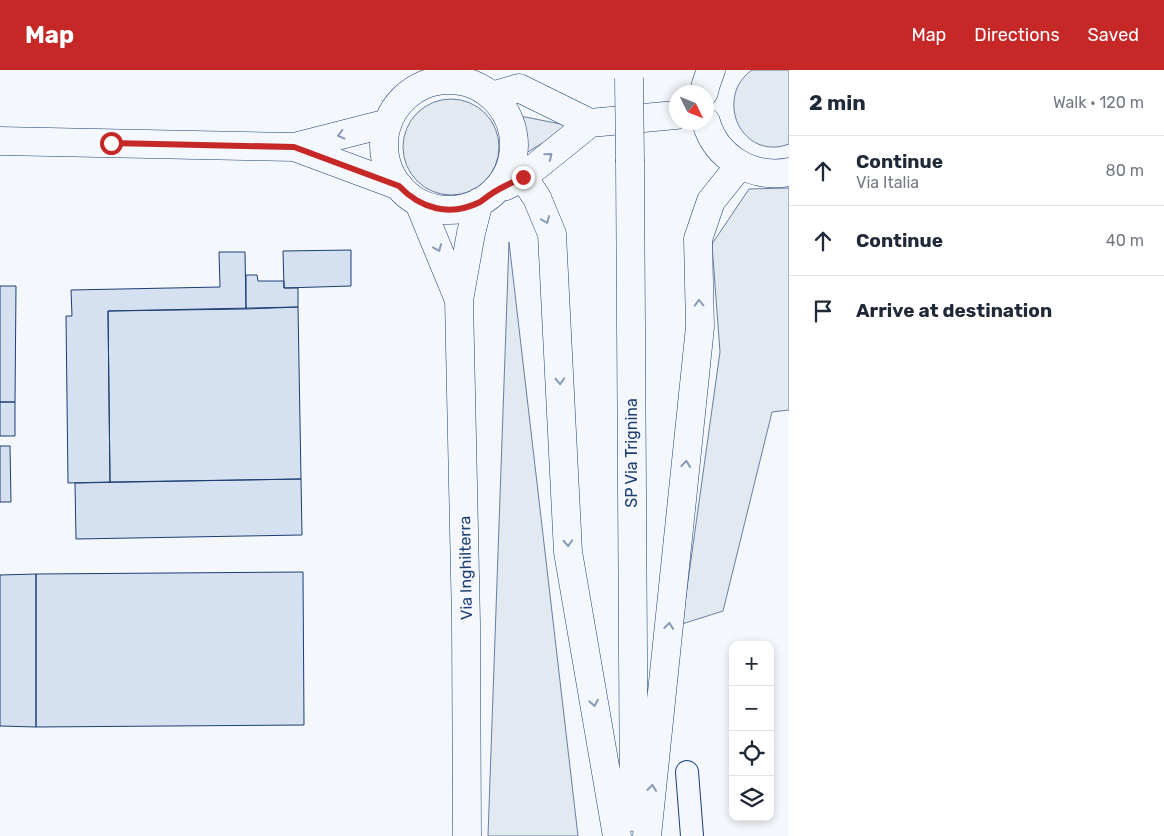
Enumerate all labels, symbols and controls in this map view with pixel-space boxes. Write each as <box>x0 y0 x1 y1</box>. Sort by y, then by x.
text: Map <box>25 21 74 49</box>
text: Map <box>911 24 946 46</box>
text: Directions <box>974 24 1060 46</box>
text: Saved <box>1088 24 1139 46</box>
north arrow <box>669 85 714 130</box>
text: 2 min <box>809 90 866 115</box>
text: Walk · 120 m <box>1053 93 1144 112</box>
one-way arrow <box>336 129 345 140</box>
route start <box>100 132 123 155</box>
text: Continue <box>856 150 943 173</box>
one-way arrow <box>543 153 552 162</box>
icon: ahead <box>809 157 837 185</box>
text: 80 m <box>1106 161 1144 180</box>
route end <box>512 166 535 189</box>
text: Via Italia <box>856 173 919 192</box>
one-way arrow <box>540 215 551 224</box>
icon: ahead <box>809 227 837 255</box>
text: Continue <box>856 229 943 252</box>
text: 40 m <box>1106 231 1144 250</box>
one-way arrow <box>431 243 442 252</box>
icon: arrive <box>809 297 837 325</box>
one-way arrow <box>694 298 705 306</box>
text: Arrive at destination <box>856 299 1052 322</box>
one-way arrow <box>554 377 565 385</box>
street label: SP Via Trignina <box>622 398 641 508</box>
one-way arrow <box>680 460 691 468</box>
street label: Via Inghilterra <box>455 516 476 620</box>
one-way arrow <box>563 540 573 547</box>
one-way arrow <box>663 622 674 630</box>
map controls <box>729 641 774 821</box>
button: + <box>729 641 774 686</box>
button: − <box>729 686 774 731</box>
one-way arrow <box>589 699 599 708</box>
button: locate <box>729 731 774 776</box>
button: layers <box>729 776 774 821</box>
one-way arrow <box>646 783 657 791</box>

